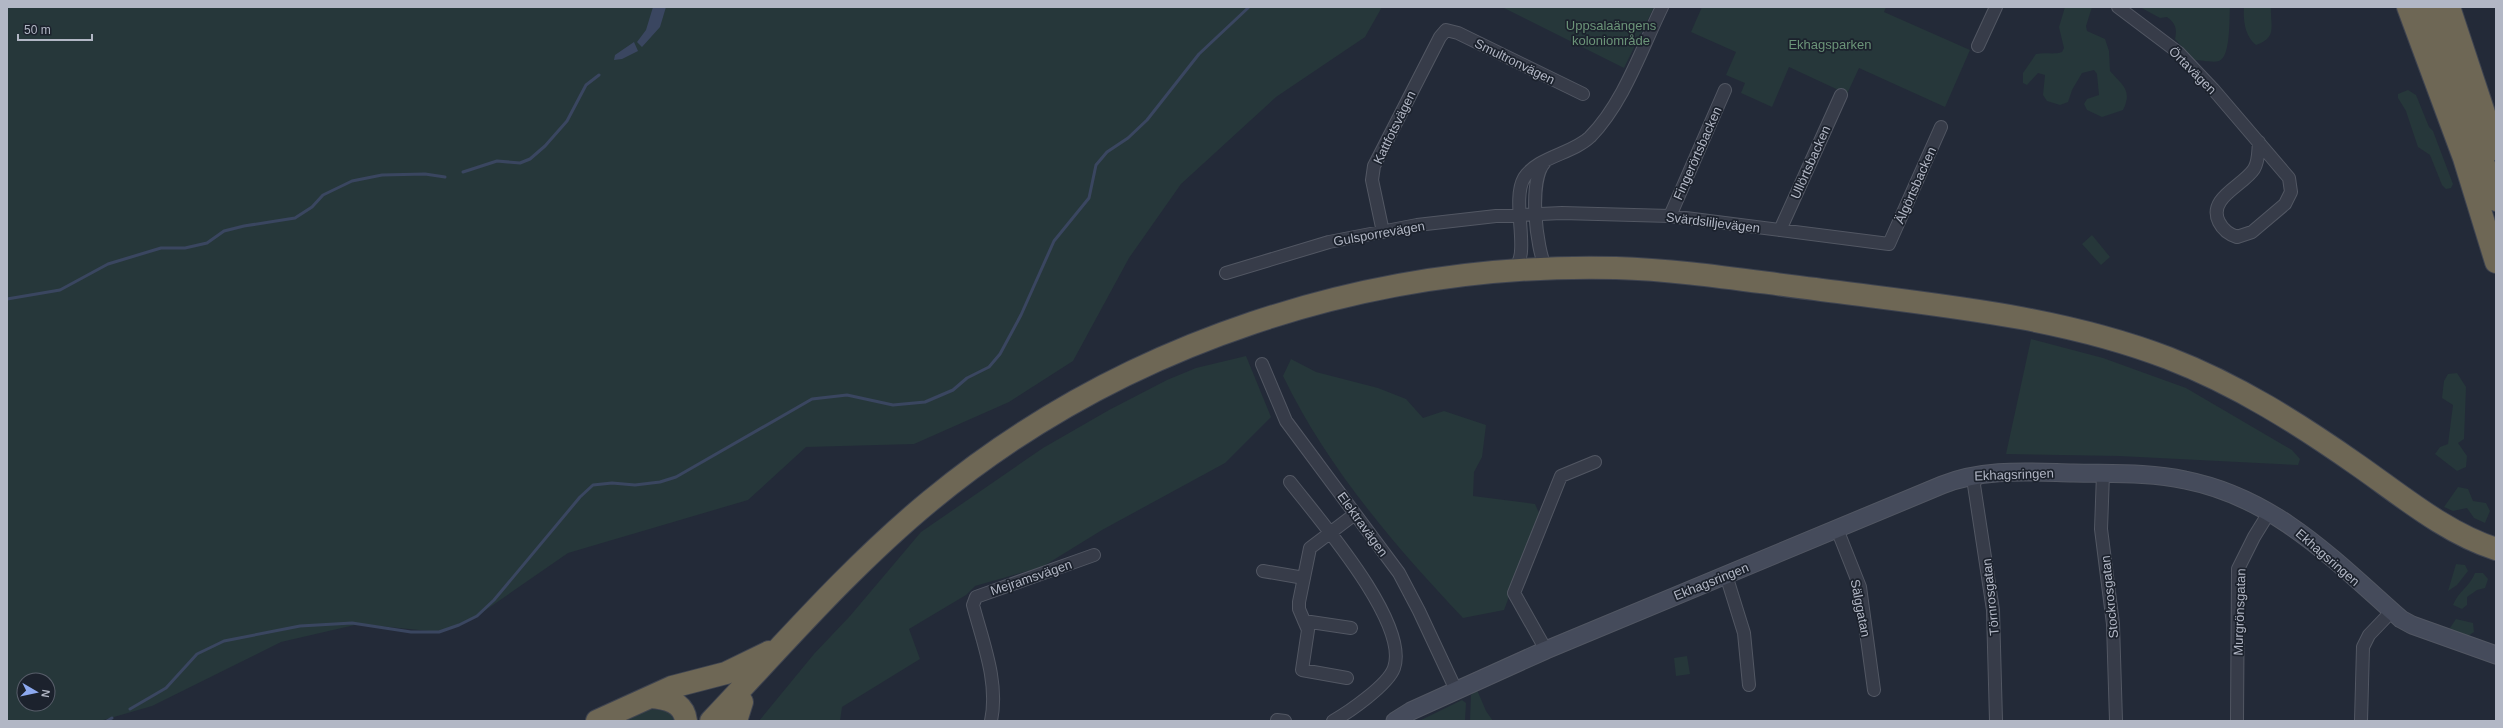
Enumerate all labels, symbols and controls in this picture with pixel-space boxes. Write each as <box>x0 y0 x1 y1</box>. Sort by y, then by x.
scale bar <box>18 16 92 42</box>
park label: Uppsalaängens koloniområde <box>1566 18 1657 48</box>
text: 50 m <box>24 23 51 37</box>
street label: Smultronvägen <box>1472 36 1557 87</box>
park label: Ekhagsparken <box>1788 37 1872 52</box>
street label: Örtavägen <box>2166 44 2219 97</box>
street label: Kattfotsvägen <box>1370 88 1419 166</box>
street label: Fingerörtsbacken <box>1670 104 1725 202</box>
street label: Ullörtsbacken <box>1788 123 1833 201</box>
street label: Älgörtsbacken <box>1892 145 1939 226</box>
street label: Svärdsliljevägen <box>1665 209 1761 236</box>
street label: Gulsporrevägen <box>1332 218 1426 249</box>
street label: Ekhagsringen <box>1974 466 2054 483</box>
street label: Elektravägen <box>1334 489 1391 559</box>
street label: Ekhagsringen <box>2293 526 2363 589</box>
street label: Stockrosgatan <box>2098 555 2121 639</box>
street label: Mejramsvägen <box>988 557 1074 598</box>
street label: Törnrosgatan <box>1979 558 2002 636</box>
street label: Ekhagsringen <box>1672 560 1751 603</box>
street label: Murgrönsgatan <box>2230 568 2249 656</box>
street label: Sälggatan <box>1848 578 1873 638</box>
north arrow <box>16 672 56 712</box>
text: N <box>39 689 52 698</box>

